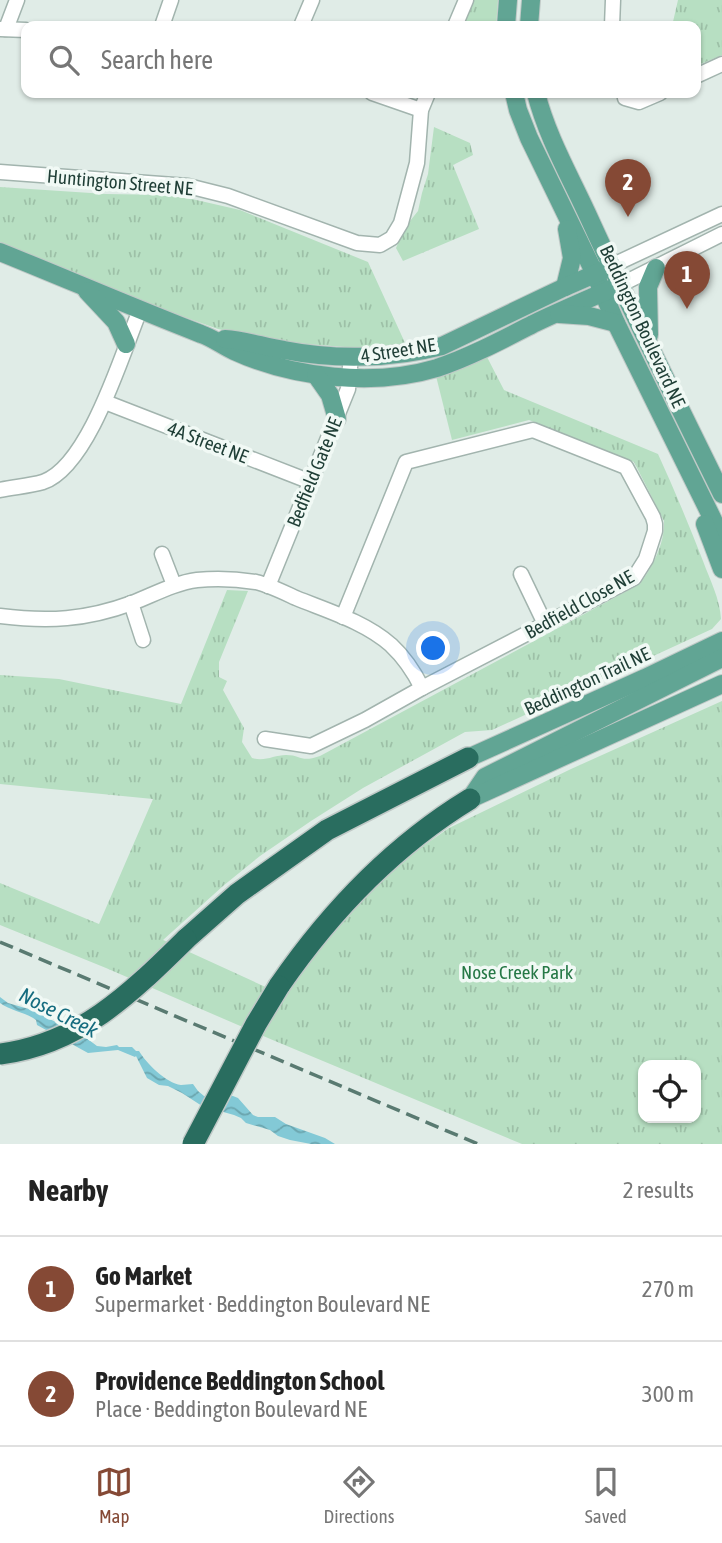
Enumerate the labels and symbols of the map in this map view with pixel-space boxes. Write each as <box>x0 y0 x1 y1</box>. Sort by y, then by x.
pin: 2 <box>605 159 651 217</box>
street label: Huntington Street NE <box>46 165 194 199</box>
street label: Beddington Boulevard NE <box>596 241 690 411</box>
pin: 1 <box>664 251 710 309</box>
street label: 4 Street NE <box>359 333 437 367</box>
street label: Bedfield Gate NE <box>282 414 346 530</box>
street label: 4A Street NE <box>165 417 251 467</box>
street label: Bedfield Close NE <box>521 565 637 643</box>
your location <box>416 631 450 665</box>
street label: Beddington Trail NE <box>521 642 653 720</box>
park label: Nose Creek Park <box>461 961 574 983</box>
water label: Nose Creek <box>16 982 103 1042</box>

